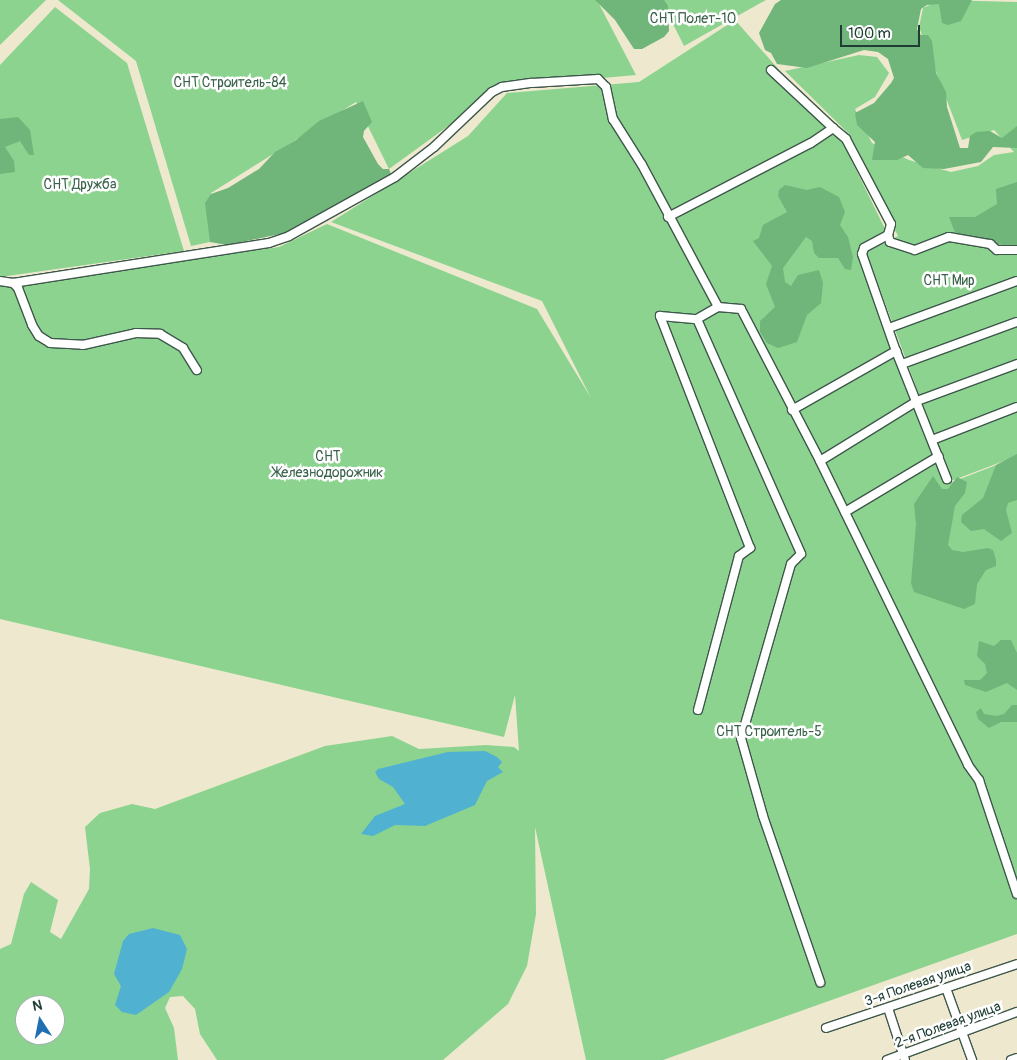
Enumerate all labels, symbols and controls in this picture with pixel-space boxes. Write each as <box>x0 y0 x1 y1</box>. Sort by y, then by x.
park label: СНТ Полет-10 <box>650 11 736 27</box>
scale bar <box>842 15 922 47</box>
text: 100 m <box>848 24 891 43</box>
park label: СНТ Строитель-84 <box>173 75 287 91</box>
park label: СНТ Дружба <box>44 177 116 193</box>
park label: СНТ Мир <box>923 273 975 289</box>
park label: СНТ Железнодорожник <box>273 449 383 482</box>
park label: СНТ Строитель-5 <box>716 724 822 740</box>
street label: 3-я Полевая улица <box>863 958 973 1010</box>
north arrow <box>15 995 65 1045</box>
text: N <box>31 997 44 1015</box>
street label: 2-я Полевая улица <box>893 998 1003 1052</box>

